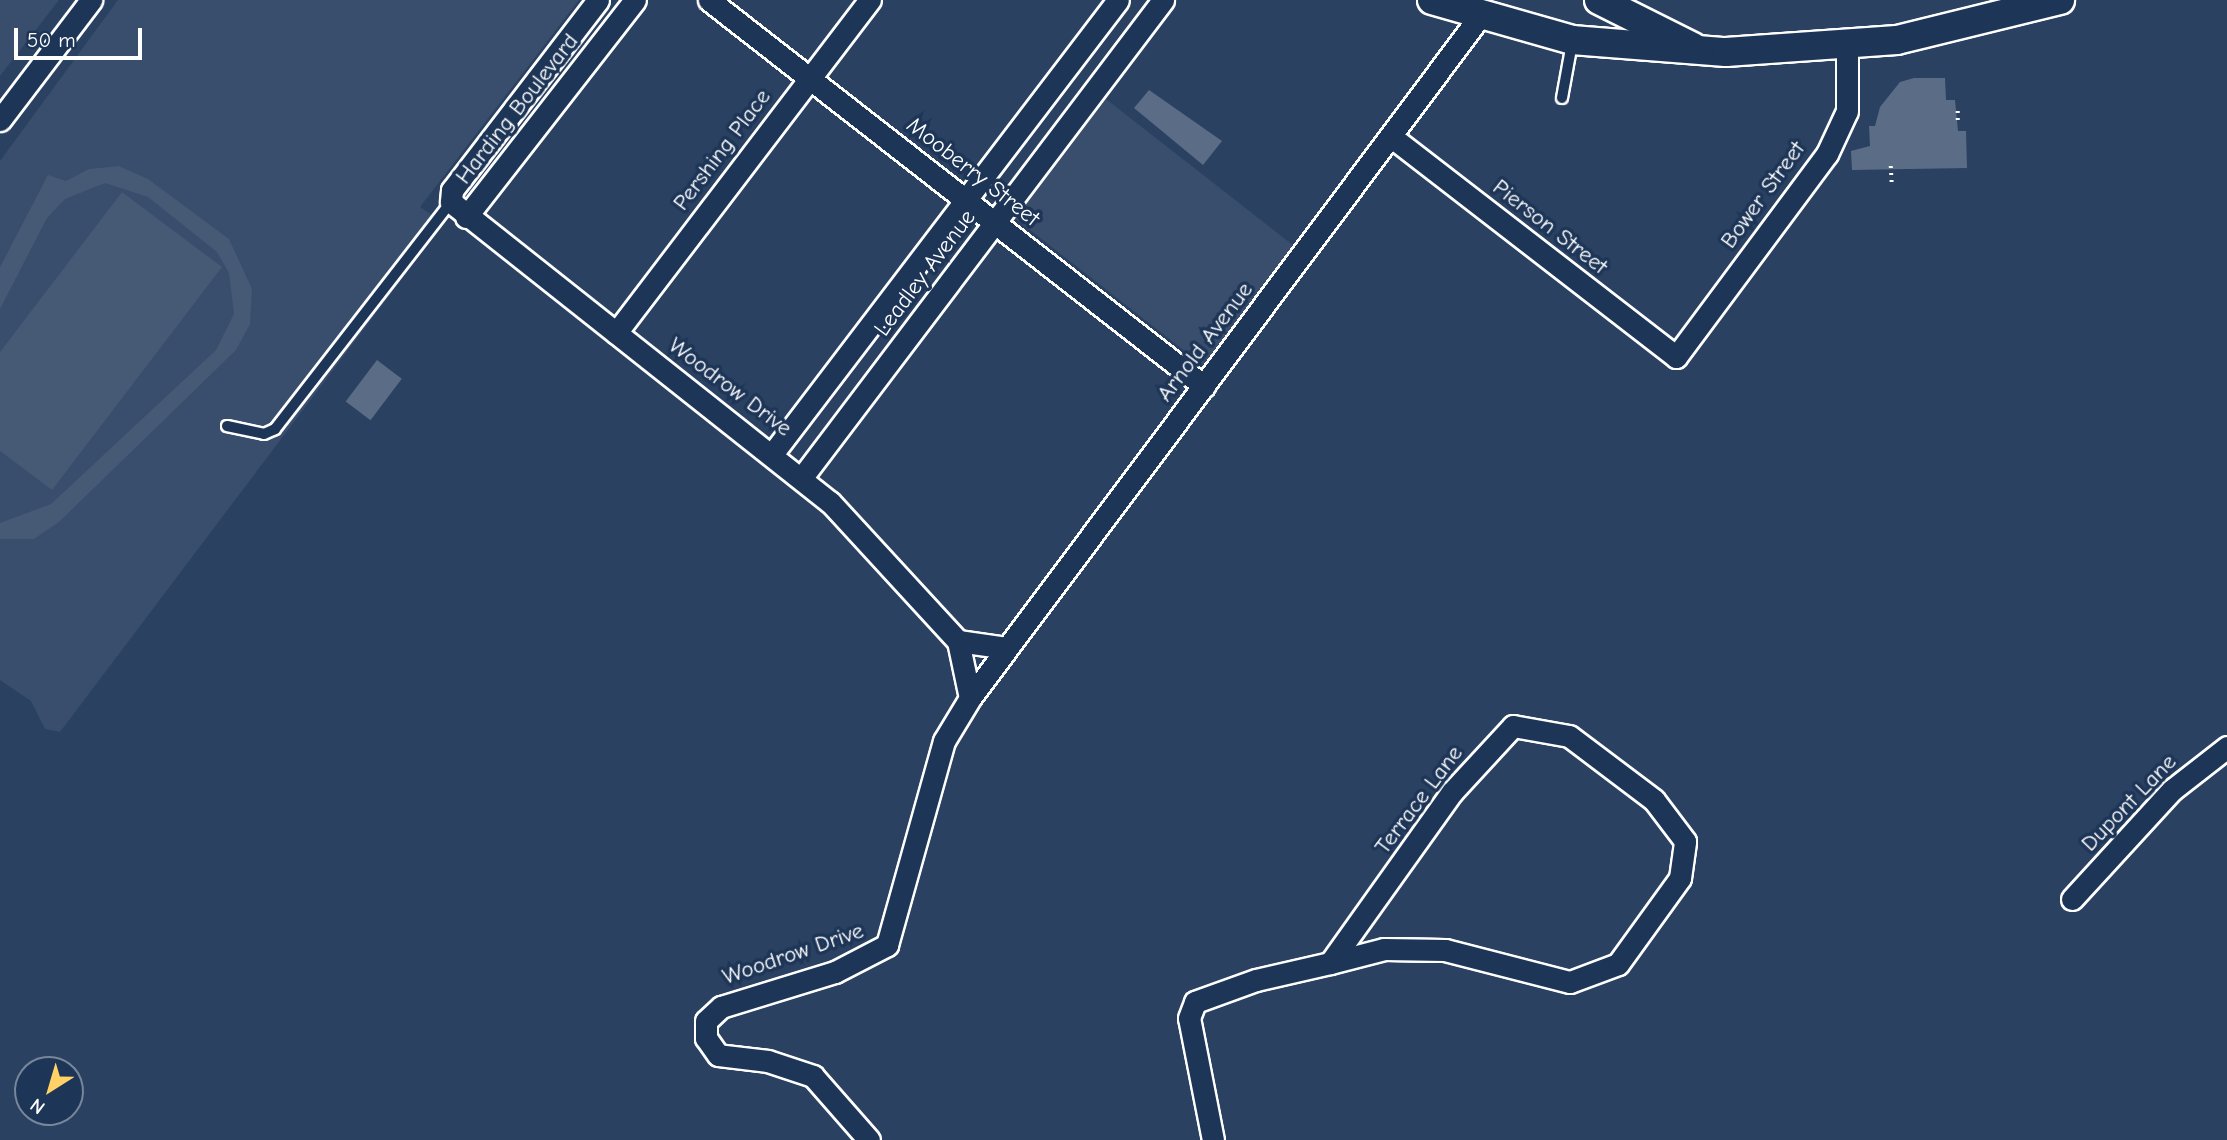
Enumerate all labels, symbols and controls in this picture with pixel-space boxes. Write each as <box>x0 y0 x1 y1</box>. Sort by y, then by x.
scale bar <box>18 14 145 58</box>
text: 50 m <box>27 28 76 52</box>
street label: Harding Boulevard <box>450 28 584 190</box>
street label: Pershing Place <box>667 84 777 216</box>
street label: Mooberry Street <box>901 111 1045 233</box>
street label: Bower Street <box>1715 136 1811 254</box>
street label: Pierson Street <box>1487 174 1613 280</box>
street label: Leadley Avenue <box>868 204 982 342</box>
street label: Arnold Avenue <box>1151 277 1259 407</box>
street label: Woodrow Drive <box>663 332 797 442</box>
street label: Terrace Lane <box>1369 740 1469 860</box>
street label: Dupont Lane <box>2076 749 2182 857</box>
street label: Woodrow Drive <box>719 917 867 991</box>
north arrow <box>14 1056 84 1126</box>
text: N <box>26 1094 49 1119</box>

